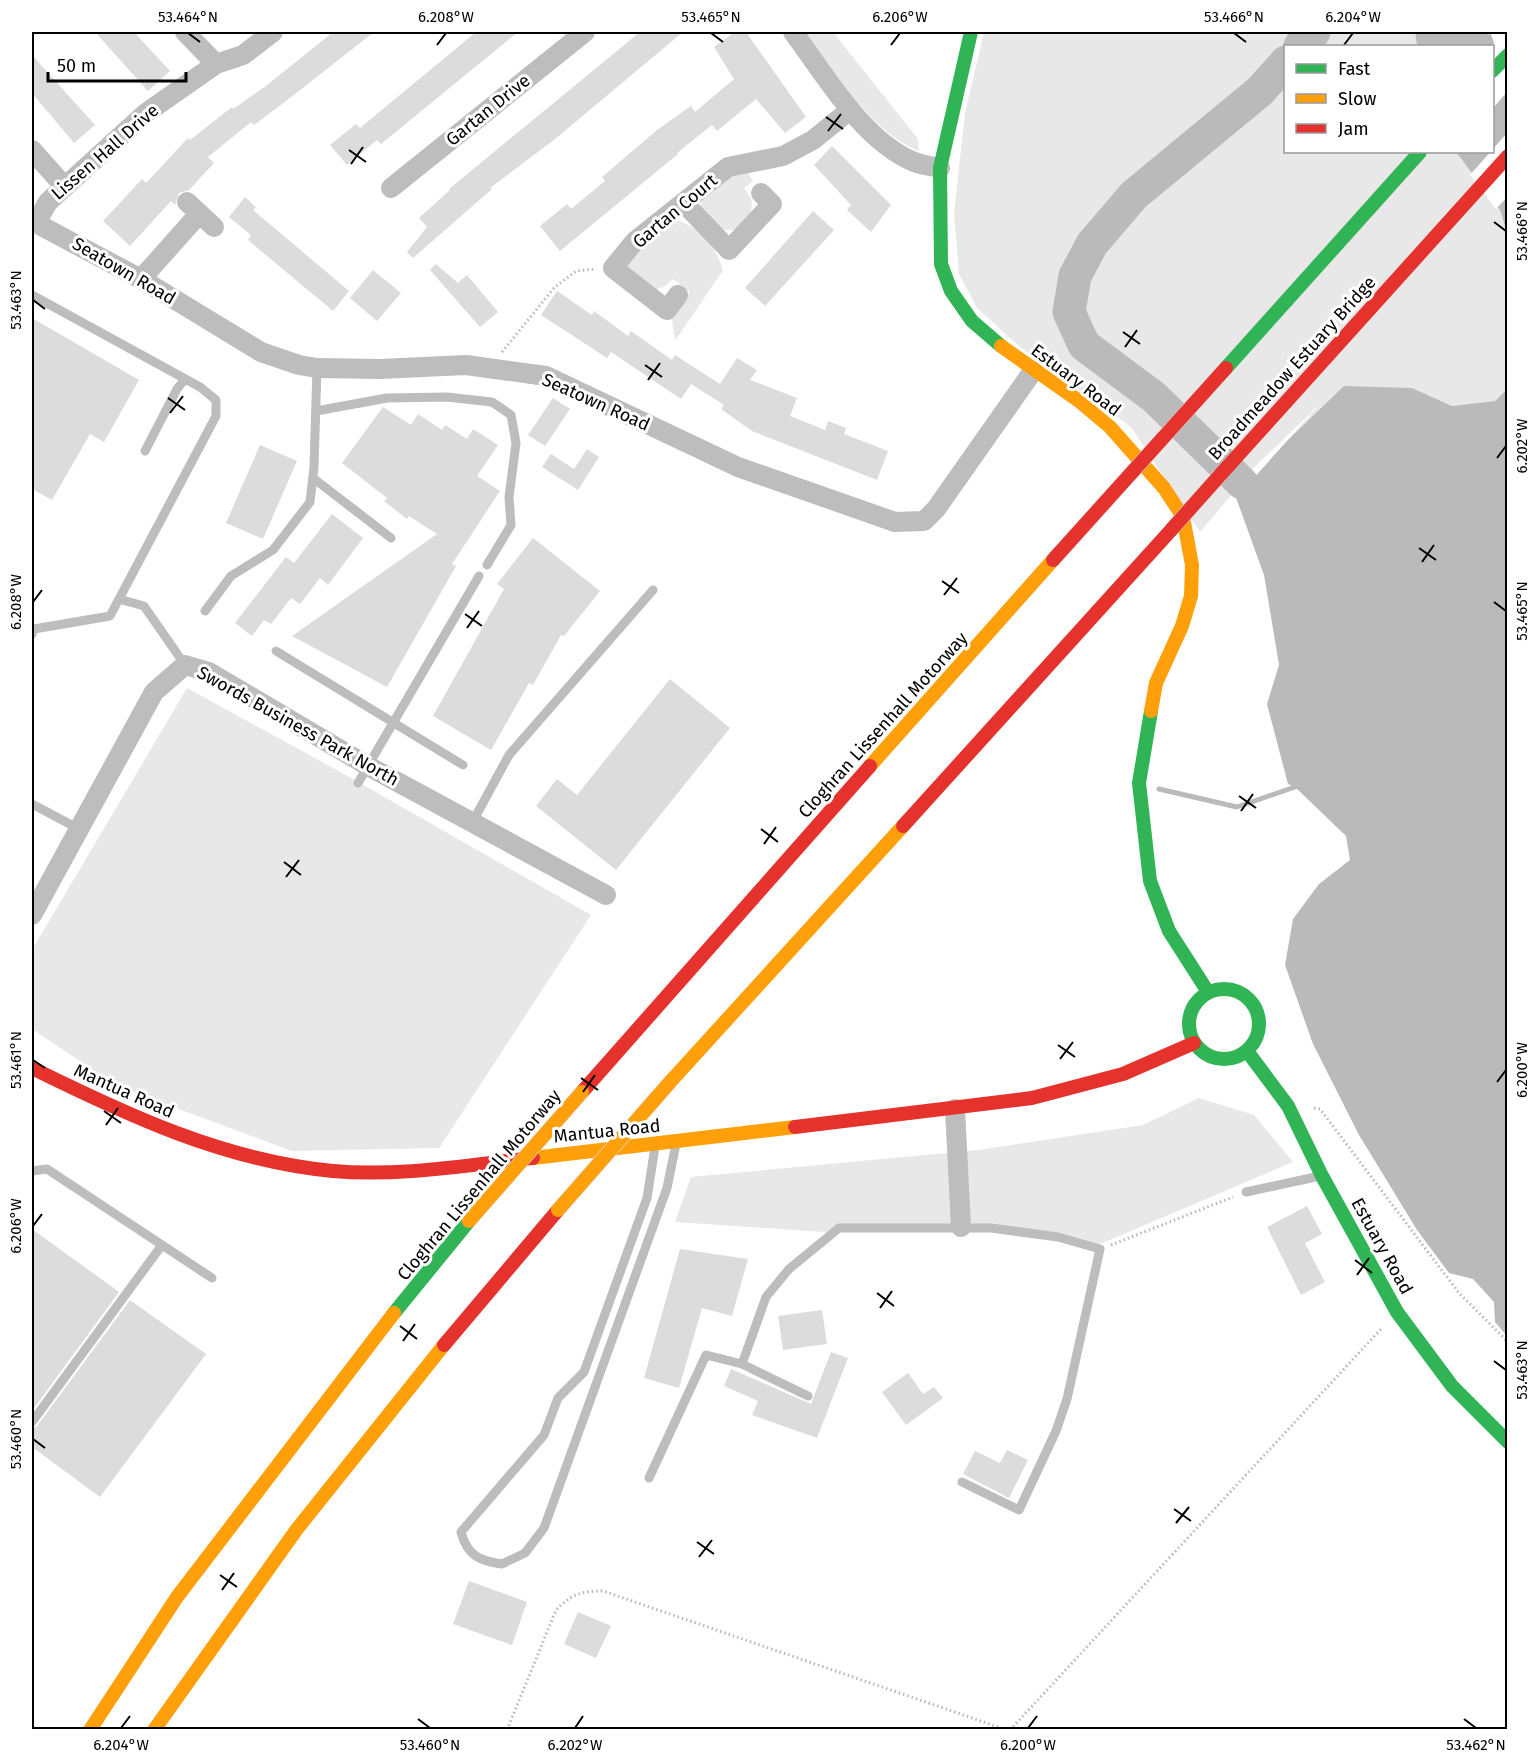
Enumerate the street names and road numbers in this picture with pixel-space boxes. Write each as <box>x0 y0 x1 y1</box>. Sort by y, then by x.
street label: Gartan Drive <box>442 69 534 151</box>
street label: Lissen Hall Drive <box>47 99 163 205</box>
street label: Gartan Court <box>628 169 722 253</box>
street label: Seatown Road <box>68 233 180 309</box>
street label: Broadmeadow Estuary Bridge <box>1204 271 1380 465</box>
street label: Estuary Road <box>1027 339 1125 421</box>
street label: Seatown Road <box>539 368 653 436</box>
street label: Cloghran Lissenhall Motorway <box>794 627 972 823</box>
street label: Swords Business Park North <box>193 661 403 791</box>
street label: Mantua Road <box>70 1059 178 1123</box>
street label: Cloghran Lissenhall Motorway <box>393 1085 566 1285</box>
street label: Mantua Road <box>552 1114 662 1148</box>
street label: Estuary Road <box>1346 1194 1418 1298</box>

